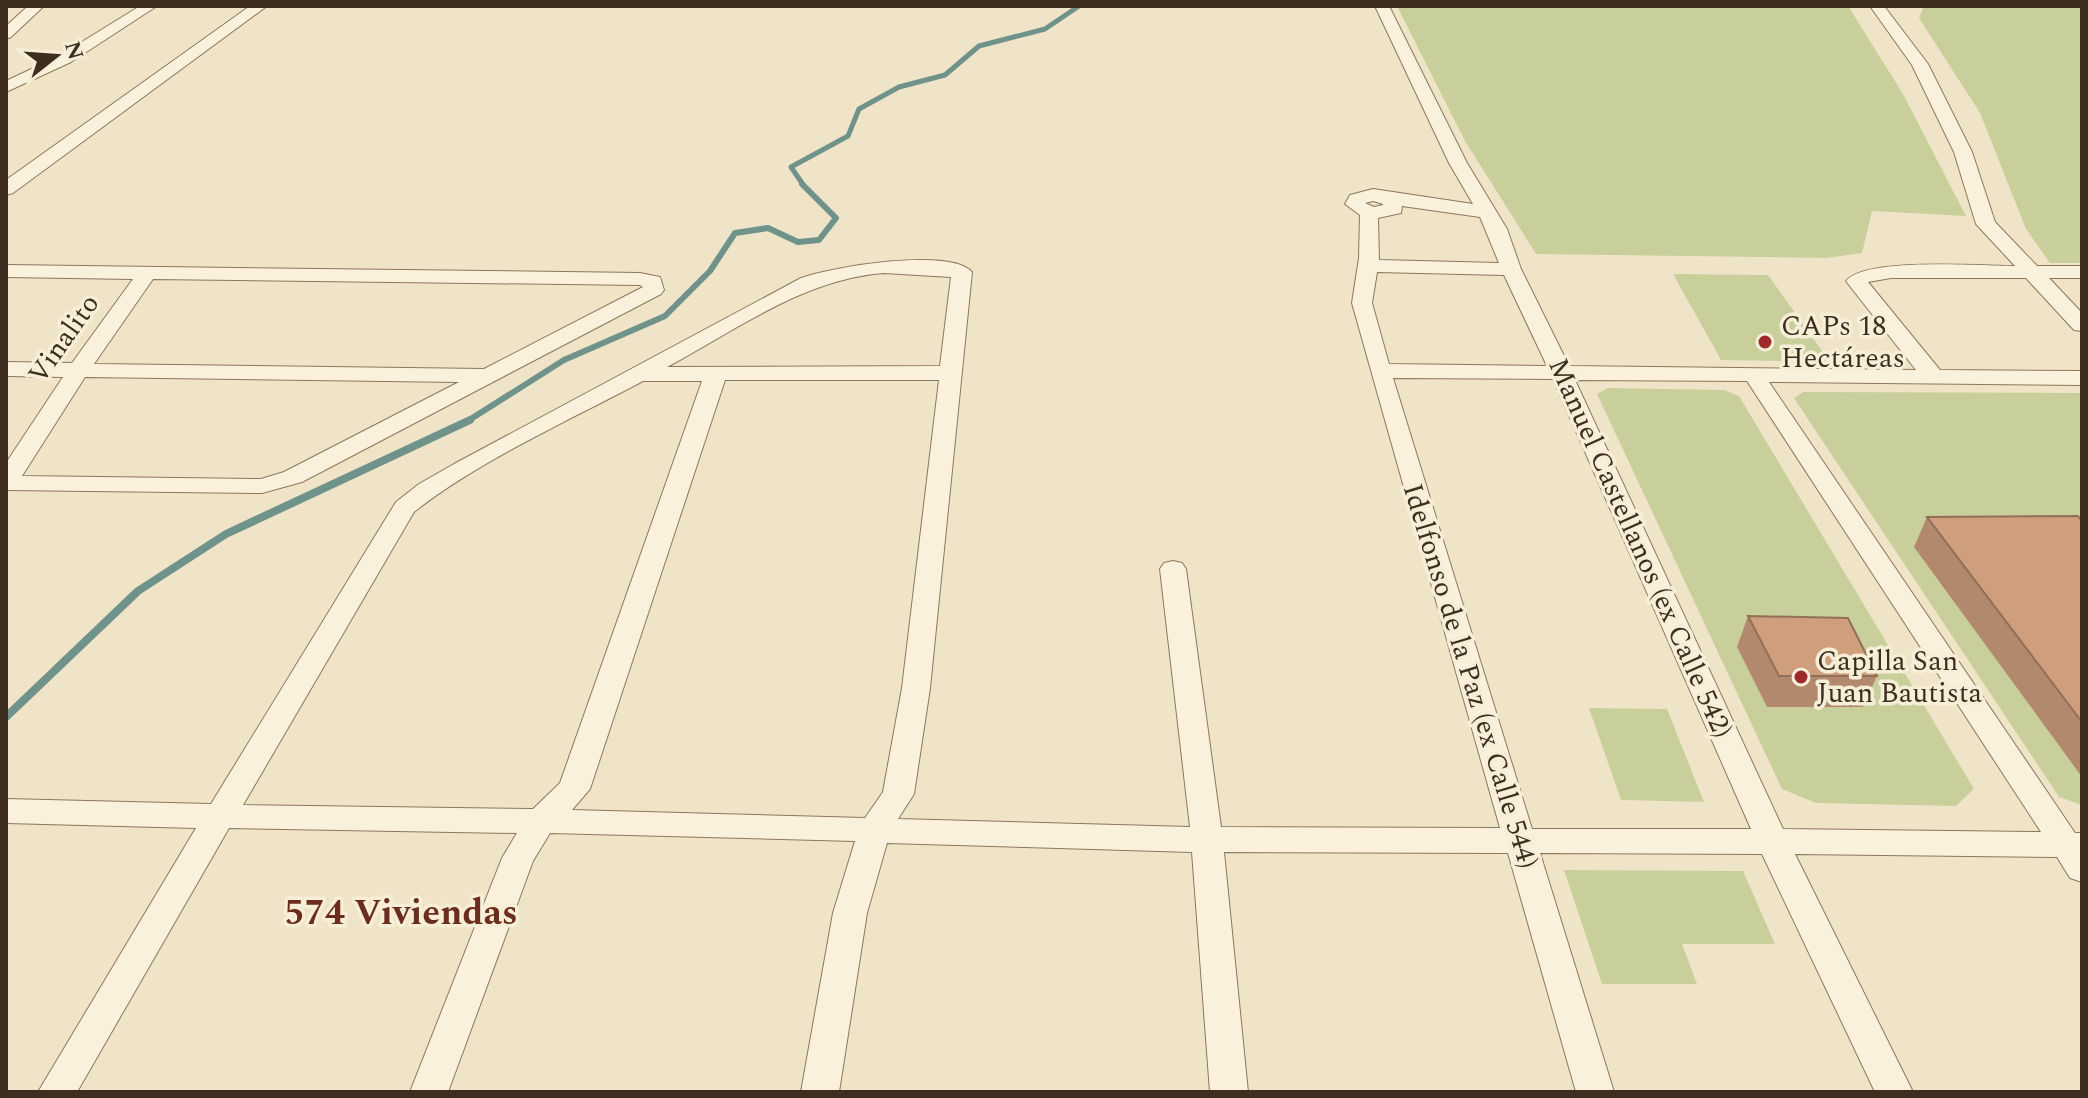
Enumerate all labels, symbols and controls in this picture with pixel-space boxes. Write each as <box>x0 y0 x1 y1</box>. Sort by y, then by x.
north arrow <box>16 16 96 96</box>
text: N <box>55 37 92 64</box>
street label: Vinalito <box>17 285 111 393</box>
place label: CAPs 18 Hectáreas <box>1781 305 1905 380</box>
marker: CAPs 18 Hectáreas <box>1756 333 1774 351</box>
street label: Manuel Castellanos (ex Calle 542) <box>1537 351 1743 745</box>
street label: Idelfonso de la Paz (ex Calle 544) <box>1391 478 1549 874</box>
place label: Capilla San Juan Bautista <box>1817 640 1983 715</box>
marker: Capilla San Juan Bautista <box>1792 668 1810 686</box>
district label: 574 Viviendas <box>284 886 518 941</box>

